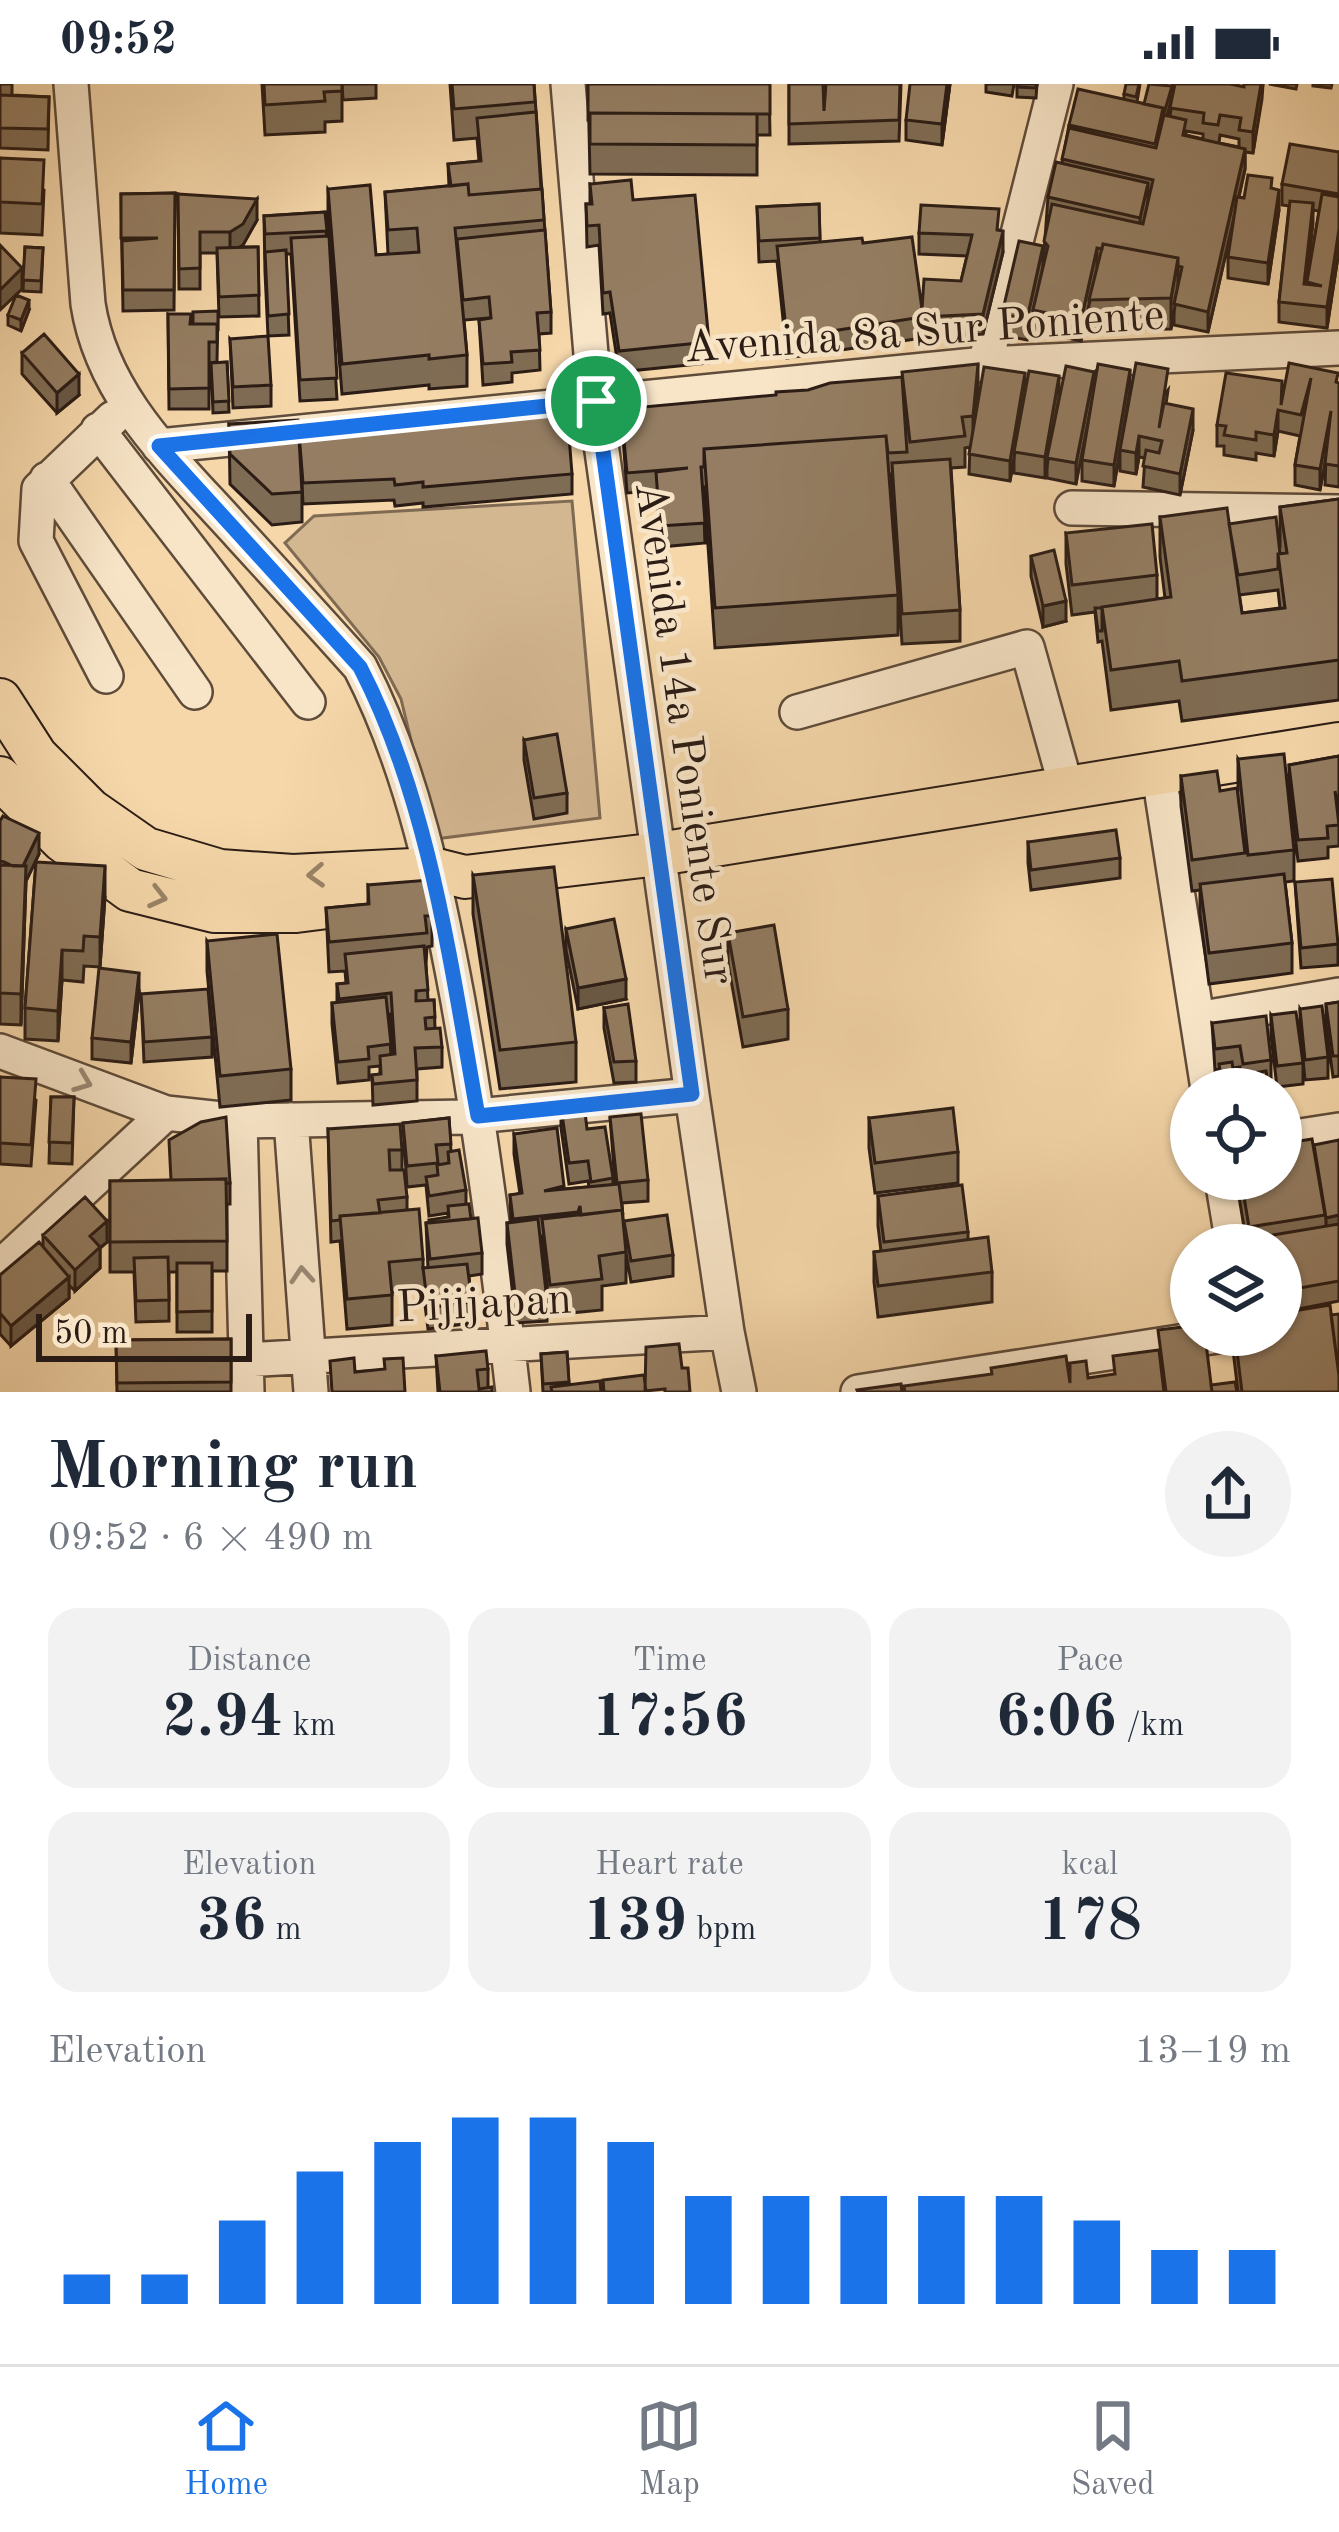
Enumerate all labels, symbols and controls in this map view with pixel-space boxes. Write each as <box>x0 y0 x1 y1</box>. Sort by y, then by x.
text: 09:52 <box>60 19 177 64</box>
street label: Avenida 8a Sur Poniente <box>683 294 1166 373</box>
pin <box>545 350 647 452</box>
icon: arrive <box>563 368 629 434</box>
street label: Avenida 14a Poniente Sur <box>625 479 740 988</box>
one-way arrow <box>306 862 325 888</box>
one-way arrow <box>148 883 168 908</box>
one-way arrow <box>71 1068 92 1092</box>
map controls <box>1170 1068 1302 1356</box>
button: locate <box>1170 1068 1302 1200</box>
button: layers <box>1170 1224 1302 1356</box>
one-way arrow <box>290 1265 316 1284</box>
street label: Pijijapan <box>395 1278 573 1333</box>
scale bar <box>36 1308 252 1361</box>
text: 50 m <box>54 1318 128 1351</box>
button: share <box>1165 1431 1291 1557</box>
text: Morning run <box>48 1437 418 1503</box>
text: 09:52 · 6 × 490 m <box>48 1519 373 1558</box>
text: Distance <box>187 1645 311 1678</box>
text: Time <box>633 1645 706 1678</box>
text: Pace <box>1056 1645 1123 1678</box>
text: 2.94 <box>162 1689 283 1749</box>
text: 17:56 <box>591 1689 747 1749</box>
text: 6:06 <box>996 1689 1117 1749</box>
text: km <box>283 1710 336 1743</box>
text: /km <box>1117 1710 1184 1743</box>
text: Elevation <box>182 1849 316 1882</box>
text: Heart rate <box>595 1849 744 1882</box>
text: kcal <box>1061 1849 1118 1882</box>
text: 36 <box>197 1893 266 1953</box>
text: 139 <box>583 1893 687 1953</box>
text: 178 <box>1038 1893 1142 1953</box>
text: m <box>266 1914 302 1947</box>
text: bpm <box>687 1914 756 1947</box>
text: Elevation <box>48 2032 207 2071</box>
text: 13–19 m <box>1134 2032 1291 2071</box>
tab: Home <box>184 2393 268 2506</box>
tab: Map <box>636 2393 702 2506</box>
tab: Saved <box>1071 2393 1155 2506</box>

